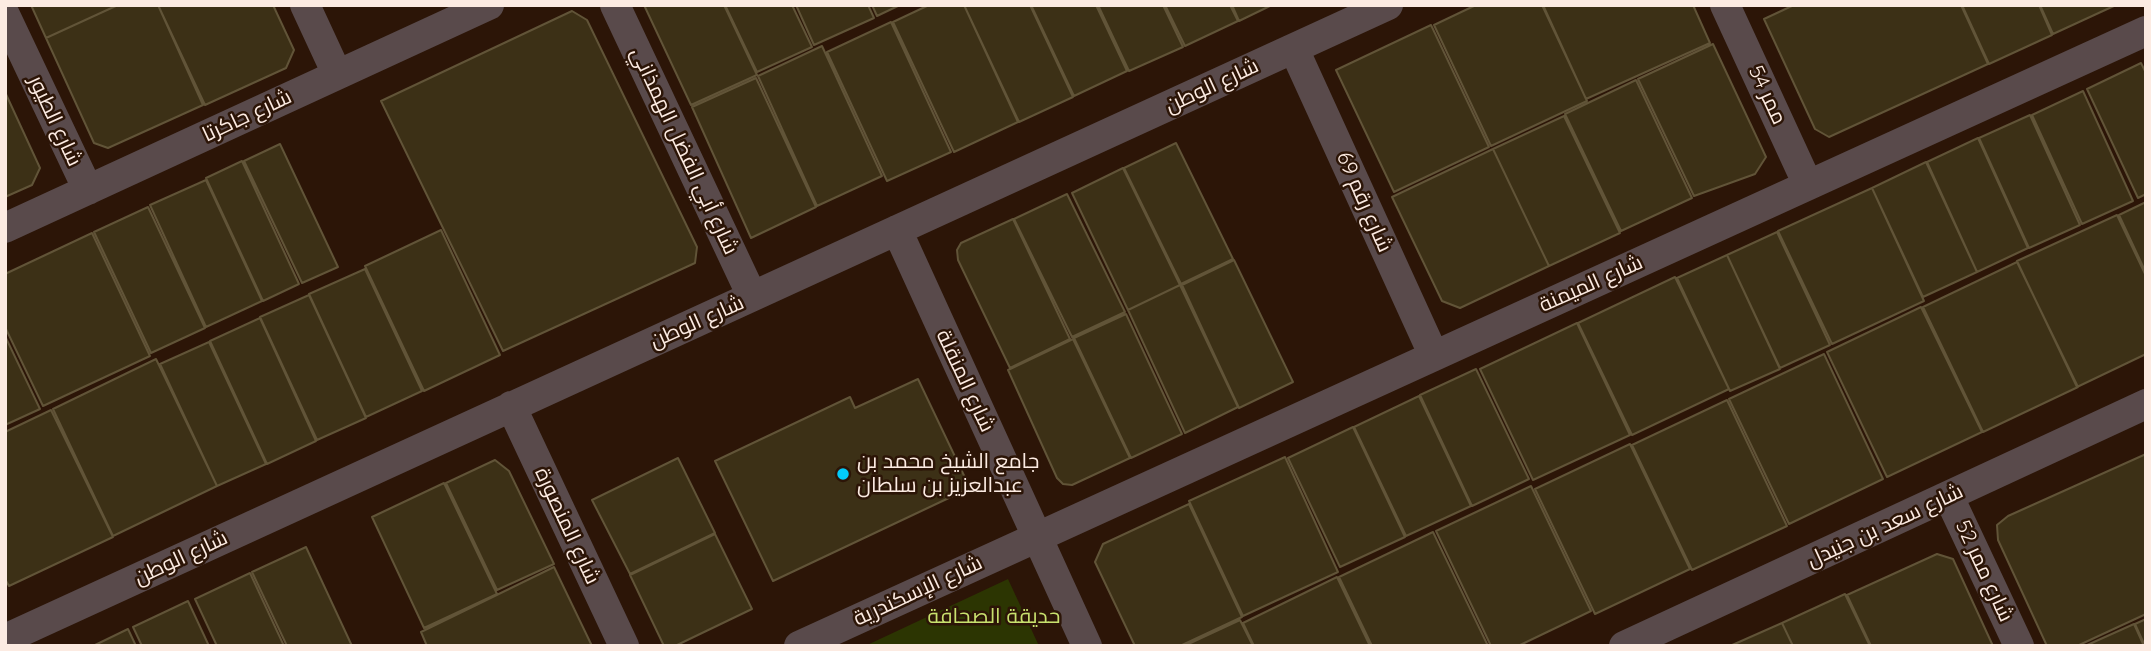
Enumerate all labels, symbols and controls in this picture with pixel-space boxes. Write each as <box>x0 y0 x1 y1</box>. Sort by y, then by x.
street label: شارع أبي الفضل الهمذاني <box>625 43 743 259</box>
street label: شارع الوطن <box>1161 53 1263 119</box>
street label: ممر 54 <box>1742 61 1792 129</box>
street label: شارع الطيور <box>23 72 87 170</box>
street label: شارع جاكرتا <box>198 84 296 148</box>
street label: شارع رقم 69 <box>1331 148 1397 256</box>
street label: شارع الميمنة <box>1535 250 1647 318</box>
street label: شارع الوطن <box>646 290 748 354</box>
street label: شارع المنقلة <box>930 326 1000 436</box>
place label: جامع الشيخ محمد بن عبدالعزيز بن سلطان <box>857 449 1039 499</box>
street label: شارع المنصورة <box>529 464 605 588</box>
marker: جامع الشيخ محمد بن عبدالعزيز بن سلطان <box>835 466 851 482</box>
street label: شارع سعد بن جنيدل <box>1803 479 1967 573</box>
street label: شارع ممر 52 <box>1950 516 2018 626</box>
street label: شارع الوطن <box>130 525 232 591</box>
street label: شارع الإسكندرية <box>850 550 986 632</box>
park label: حديقة الصحافة <box>928 604 1060 630</box>

